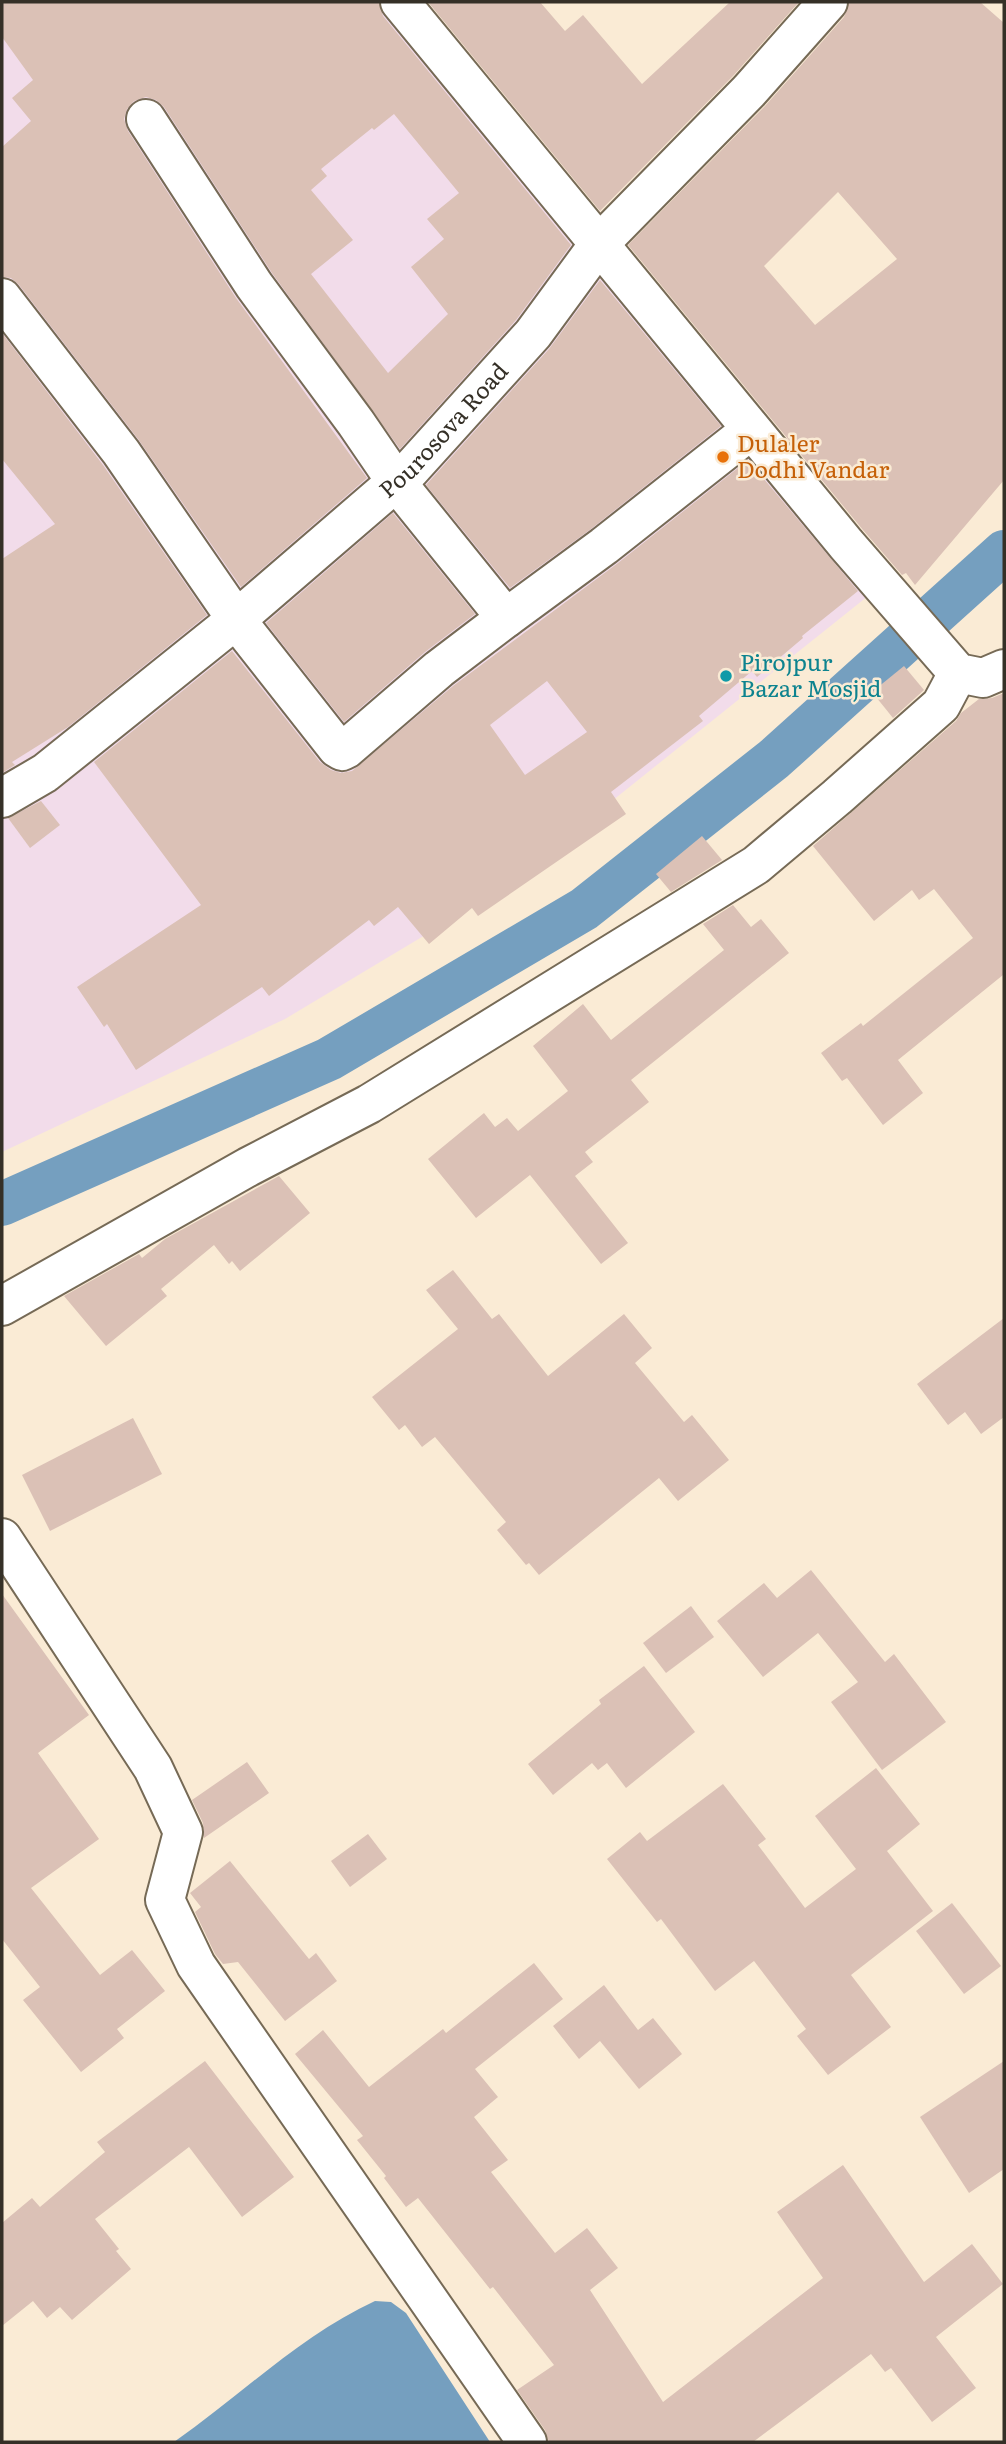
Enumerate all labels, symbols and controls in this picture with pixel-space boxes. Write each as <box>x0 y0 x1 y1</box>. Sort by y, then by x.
street label: Pourosova Road <box>370 354 515 505</box>
place label: Dulaler Dodhi Vandar <box>737 425 890 485</box>
marker: Dulaler Dodhi Vandar <box>715 449 731 465</box>
place label: Pirojpur Bazar Mosjid <box>740 644 881 704</box>
marker: Pirojpur Bazar Mosjid <box>718 668 734 684</box>

